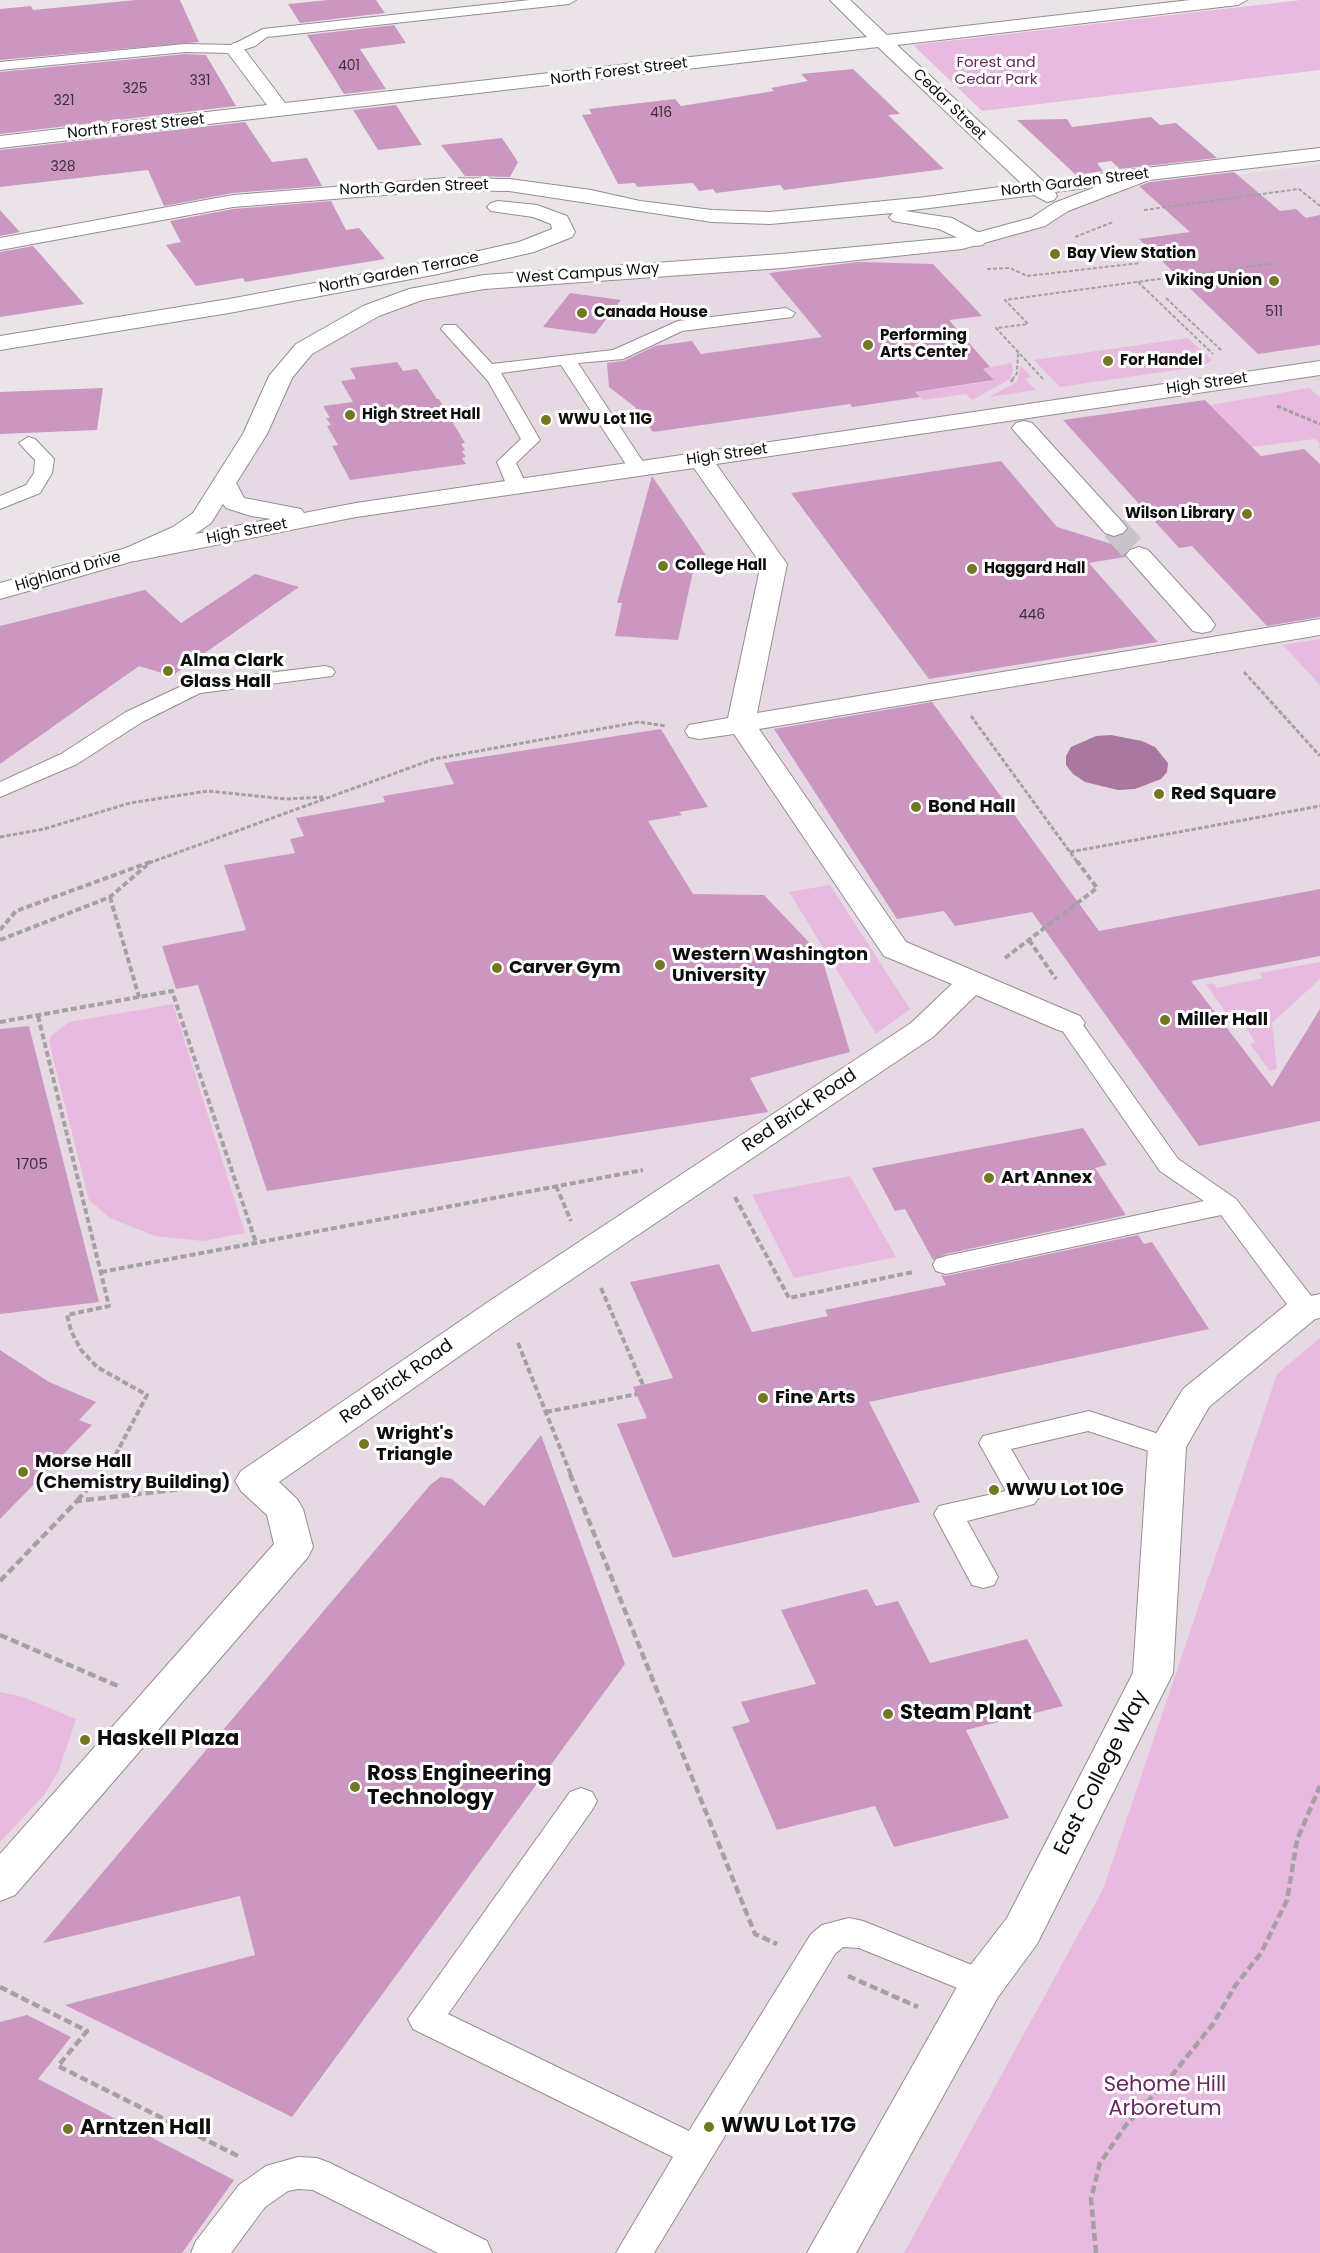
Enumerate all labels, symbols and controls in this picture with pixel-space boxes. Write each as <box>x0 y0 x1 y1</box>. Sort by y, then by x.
park label: Forest and Cedar Park <box>955 54 1037 89</box>
street label: North Forest Street <box>549 55 689 89</box>
house number: 401 <box>338 58 360 74</box>
street label: Cedar Street <box>909 66 989 144</box>
house number: 331 <box>190 73 210 89</box>
house number: 325 <box>122 81 148 97</box>
house number: 321 <box>54 93 74 109</box>
house number: 416 <box>650 105 672 121</box>
street label: North Forest Street <box>66 111 206 143</box>
house number: 328 <box>50 159 76 175</box>
street label: North Garden Street <box>1000 165 1150 201</box>
street label: North Garden Street <box>339 176 489 200</box>
place label: Bay View Station <box>1067 245 1196 263</box>
marker: Bay View Station <box>1048 247 1062 261</box>
street label: North Garden Terrace <box>318 249 480 297</box>
street label: West Campus Way <box>516 260 660 288</box>
place label: Viking Union <box>1165 272 1262 290</box>
marker: Viking Union <box>1267 274 1281 288</box>
place label: Canada House <box>594 304 708 322</box>
house number: 511 <box>1265 304 1283 320</box>
marker: Canada House <box>575 306 589 320</box>
place label: Performing Arts Center <box>880 327 968 362</box>
marker: Performing Arts Center <box>861 338 875 352</box>
place label: For Handel <box>1120 352 1202 370</box>
marker: For Handel <box>1101 354 1115 368</box>
street label: High Street <box>1165 369 1249 399</box>
place label: High Street Hall <box>362 406 480 424</box>
marker: High Street Hall <box>343 408 357 422</box>
place label: WWU Lot 11G <box>558 411 652 429</box>
marker: WWU Lot 11G <box>539 413 553 427</box>
street label: High Street <box>685 440 769 470</box>
place label: Wilson Library <box>1125 505 1235 523</box>
marker: Wilson Library <box>1240 507 1254 521</box>
street label: High Street <box>205 515 289 549</box>
street label: Highland Drive <box>13 548 123 596</box>
place label: College Hall <box>675 557 767 575</box>
marker: College Hall <box>656 559 670 573</box>
place label: Haggard Hall <box>984 560 1085 578</box>
marker: Haggard Hall <box>965 562 979 576</box>
house number: 446 <box>1019 607 1045 623</box>
place label: Alma Clark Glass Hall <box>180 650 284 692</box>
marker: Alma Clark Glass Hall <box>161 664 175 678</box>
place label: Red Square <box>1171 783 1276 805</box>
marker: Red Square <box>1152 787 1166 801</box>
place label: Bond Hall <box>928 796 1015 818</box>
marker: Bond Hall <box>909 800 923 814</box>
place label: Western Washington University <box>672 944 868 986</box>
place label: Carver Gym <box>509 957 621 979</box>
marker: Western Washington University <box>653 958 667 972</box>
marker: Carver Gym <box>490 961 504 975</box>
place label: Miller Hall <box>1177 1009 1268 1031</box>
marker: Miller Hall <box>1158 1013 1172 1027</box>
street label: Red Brick Road <box>739 1065 861 1157</box>
house number: 1705 <box>16 1156 48 1174</box>
place label: Art Annex <box>1001 1167 1092 1189</box>
marker: Art Annex <box>982 1171 996 1185</box>
street label: Red Brick Road <box>336 1335 458 1429</box>
place label: Fine Arts <box>775 1387 856 1409</box>
marker: Fine Arts <box>756 1391 770 1405</box>
place label: Wright's Triangle <box>376 1423 454 1466</box>
marker: Wright's Triangle <box>357 1437 371 1451</box>
place label: Morse Hall (Chemistry Building) <box>35 1451 230 1494</box>
marker: Morse Hall (Chemistry Building) <box>16 1465 30 1479</box>
place label: WWU Lot 10G <box>1006 1479 1124 1501</box>
marker: WWU Lot 10G <box>987 1483 1001 1497</box>
street label: East College Way <box>1050 1686 1154 1860</box>
place label: Steam Plant <box>900 1701 1032 1727</box>
marker: Steam Plant <box>881 1707 895 1721</box>
place label: Haskell Plaza <box>97 1727 239 1753</box>
marker: Haskell Plaza <box>78 1733 92 1747</box>
place label: Ross Engineering Technology <box>367 1762 552 1812</box>
marker: Ross Engineering Technology <box>348 1780 362 1794</box>
park label: Sehome Hill Arboretum <box>1104 2073 1226 2123</box>
place label: WWU Lot 17G <box>721 2114 856 2140</box>
place label: Arntzen Hall <box>80 2116 211 2142</box>
marker: WWU Lot 17G <box>702 2120 716 2134</box>
marker: Arntzen Hall <box>61 2122 75 2136</box>

